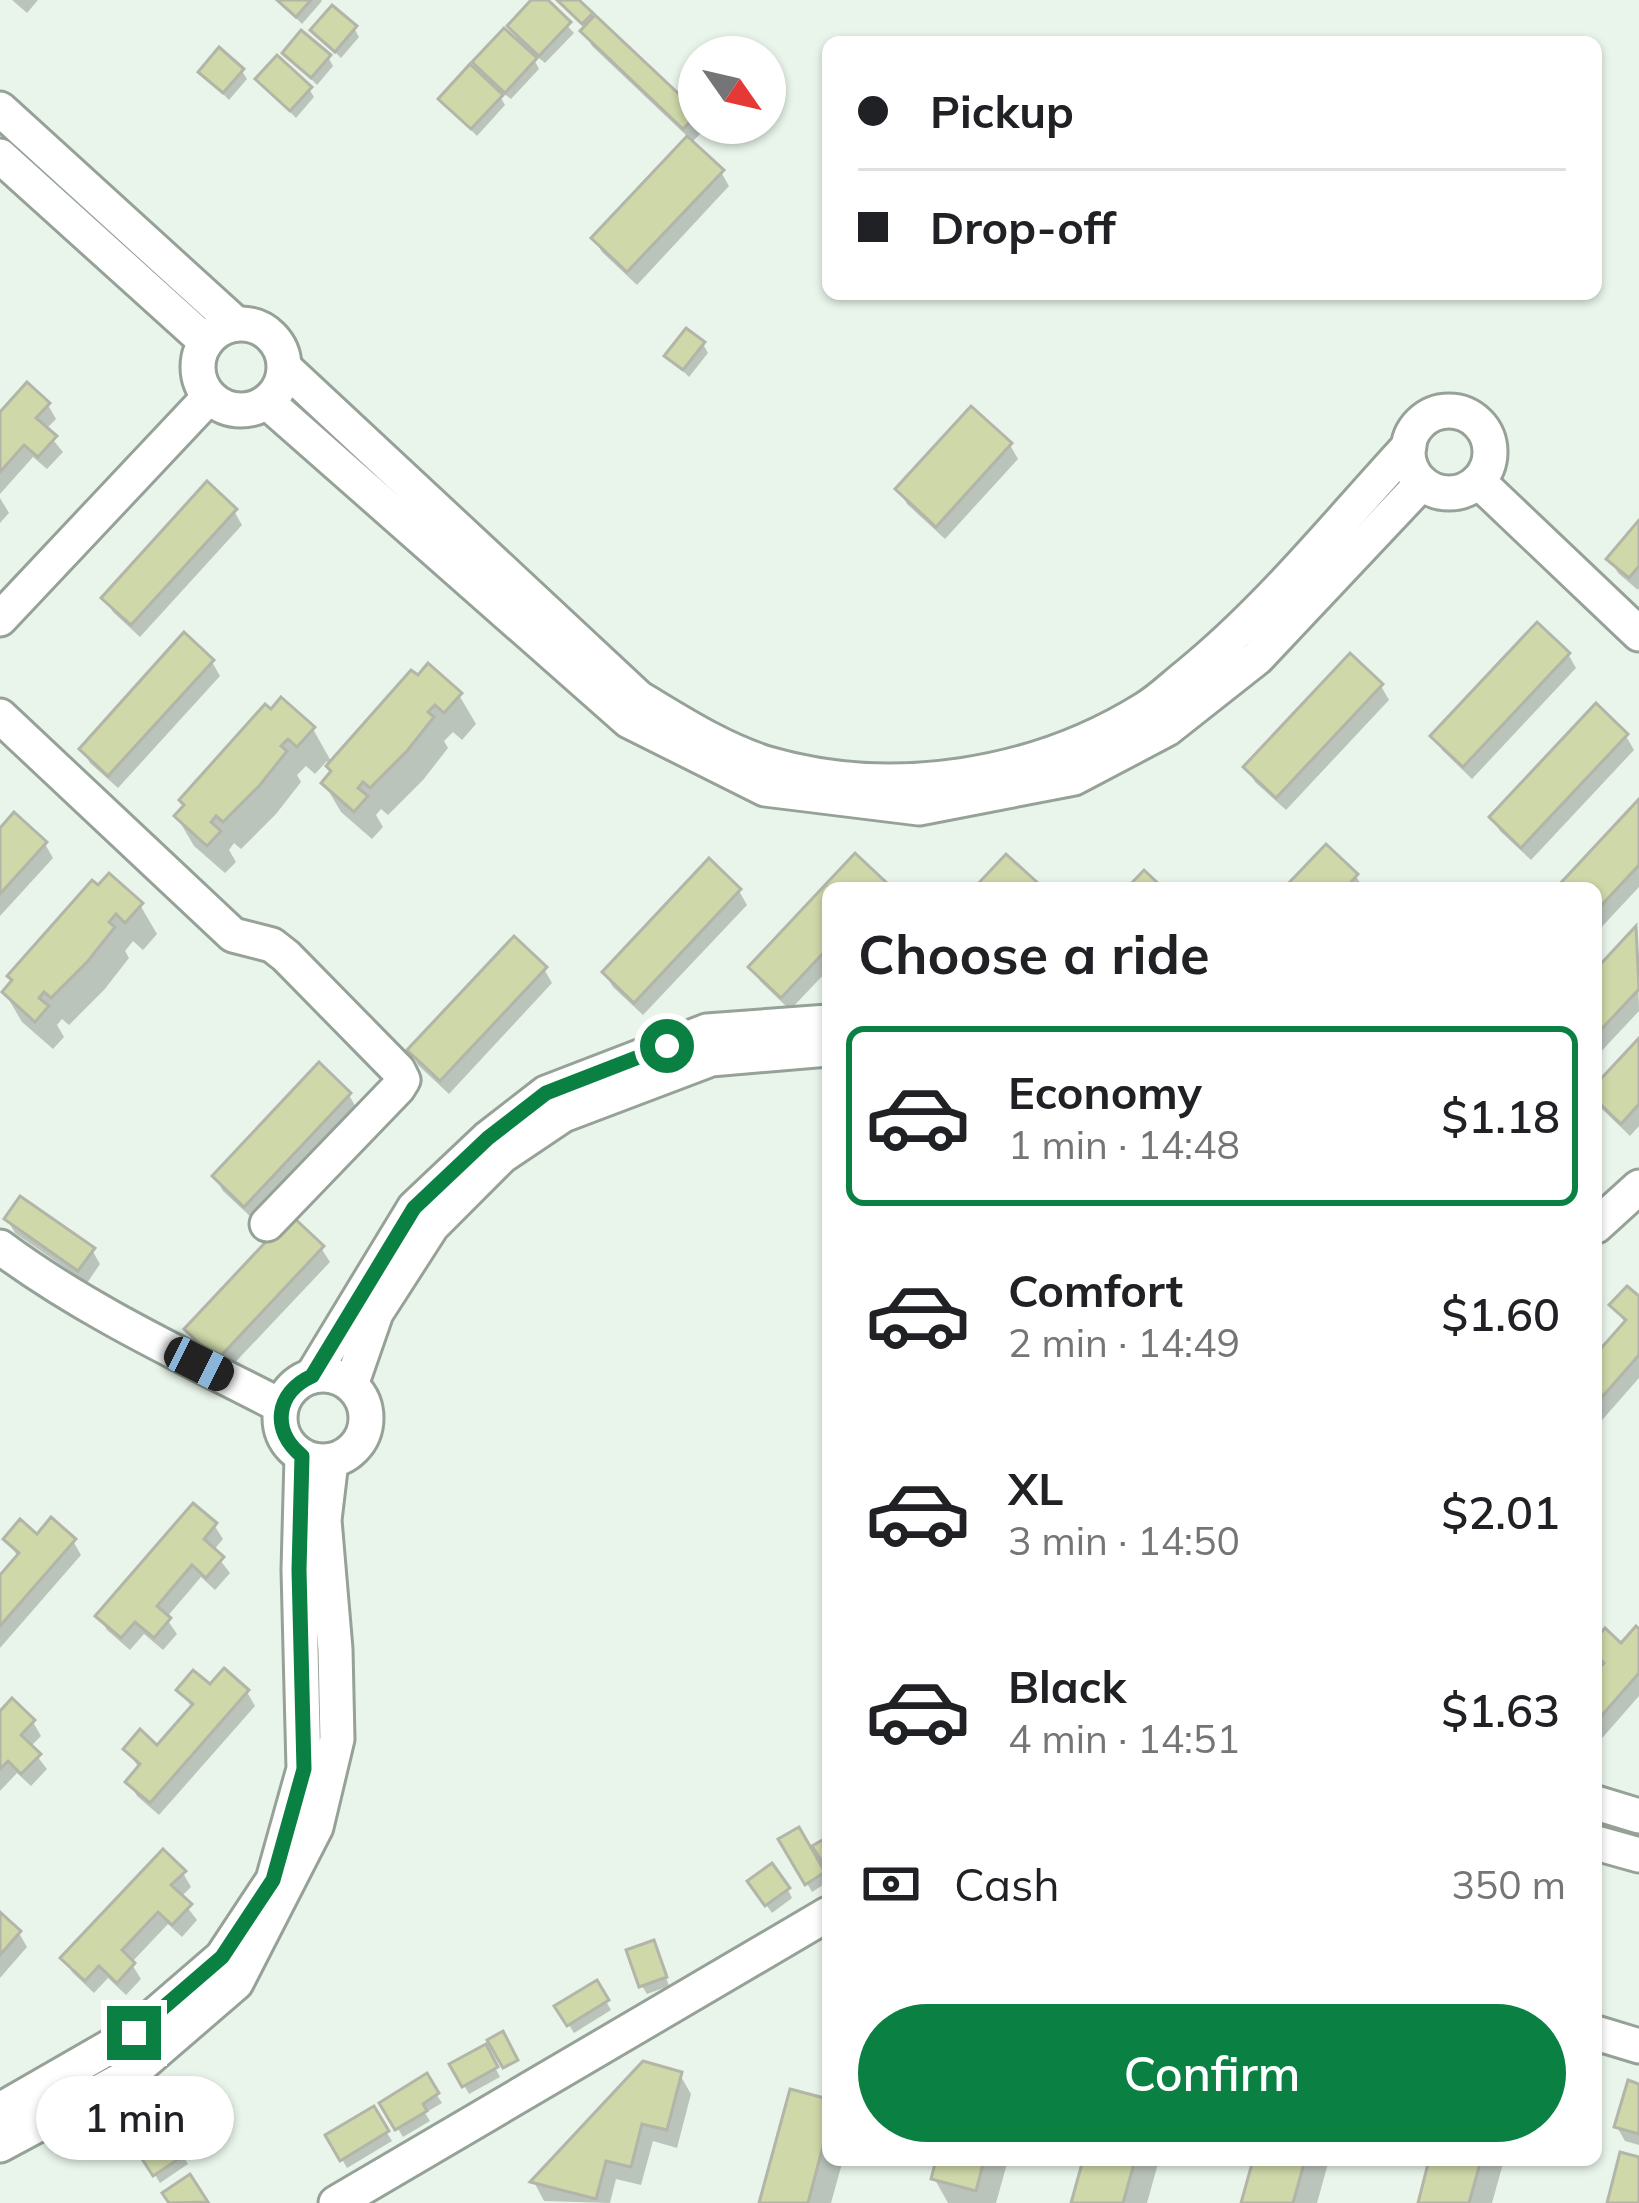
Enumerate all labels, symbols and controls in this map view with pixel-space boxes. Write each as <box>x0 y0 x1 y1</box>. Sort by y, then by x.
north arrow <box>678 36 786 144</box>
map controls <box>678 36 786 144</box>
text: Pickup <box>930 83 1074 139</box>
text: Drop-off <box>930 199 1116 255</box>
text: Choose a ride <box>858 920 1210 988</box>
route start <box>640 1019 694 1073</box>
icon: car <box>864 1062 972 1170</box>
text: Economy <box>1008 1064 1202 1120</box>
text: $1.18 <box>1441 1088 1560 1144</box>
text: 1 min · 14:48 <box>1008 1120 1240 1169</box>
icon: car <box>864 1260 972 1368</box>
text: Comfort <box>1008 1262 1183 1318</box>
text: $1.60 <box>1441 1286 1560 1342</box>
text: 2 min · 14:49 <box>1008 1318 1240 1367</box>
car <box>159 1332 239 1396</box>
icon: car <box>864 1458 972 1566</box>
text: XL <box>1008 1460 1063 1516</box>
text: $2.01 <box>1441 1484 1560 1540</box>
text: 3 min · 14:50 <box>1008 1516 1240 1565</box>
icon: car <box>864 1656 972 1764</box>
text: Black <box>1008 1658 1126 1714</box>
text: $1.63 <box>1441 1682 1560 1738</box>
text: 4 min · 14:51 <box>1008 1714 1240 1763</box>
icon: cash <box>858 1851 924 1917</box>
text: Cash <box>954 1856 1060 1912</box>
text: 350 m <box>1451 1860 1566 1909</box>
button: Confirm <box>858 2004 1566 2142</box>
route end <box>107 2006 161 2060</box>
callout: 1 min <box>35 2075 233 2159</box>
text: 1 min <box>84 2093 186 2142</box>

